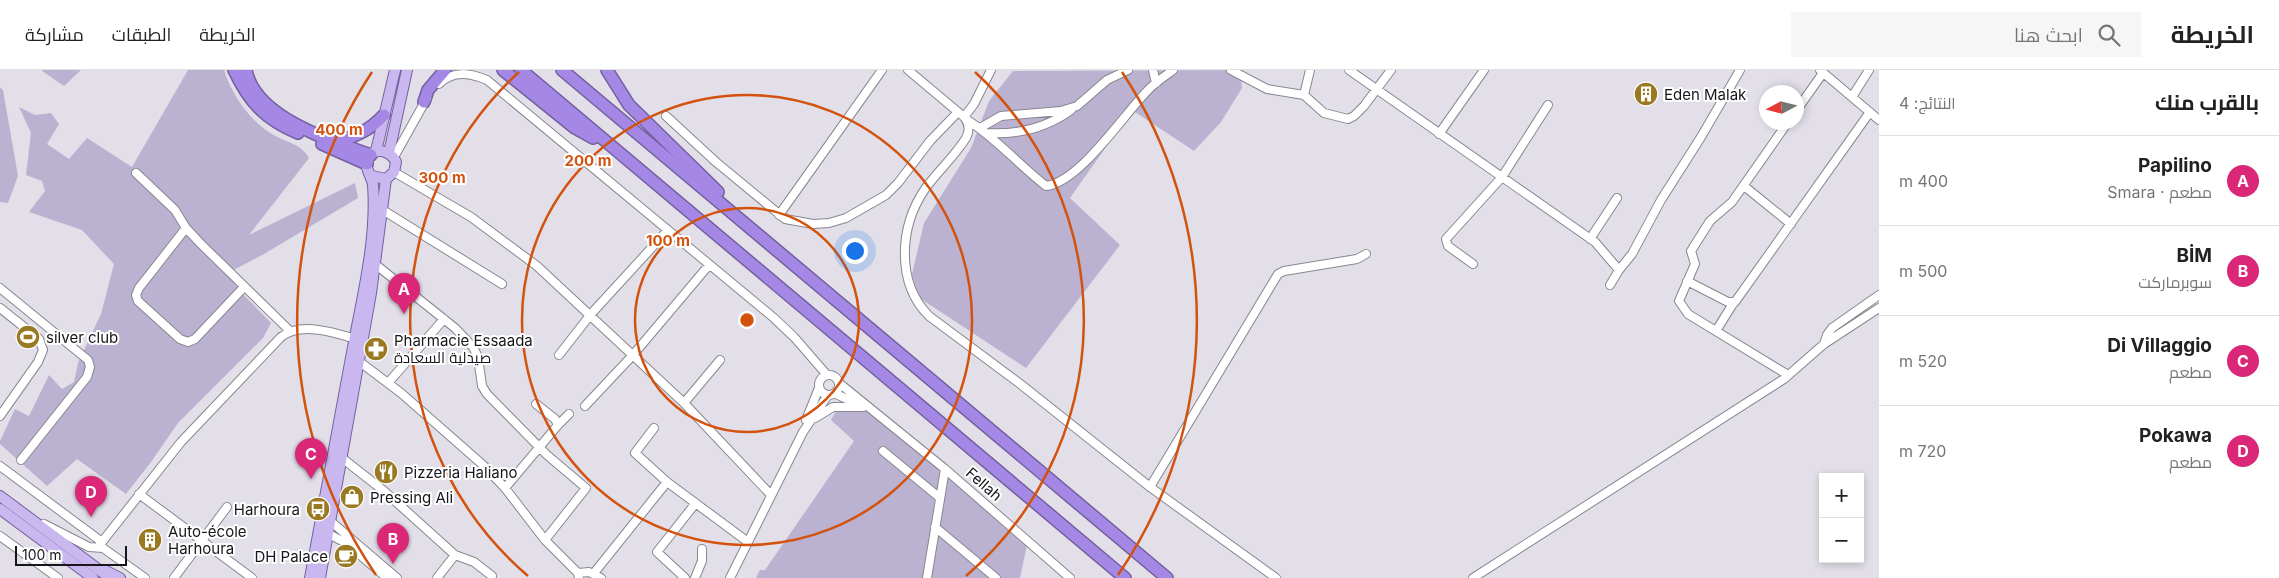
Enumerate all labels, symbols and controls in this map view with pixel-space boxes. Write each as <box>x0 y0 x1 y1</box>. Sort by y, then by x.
search box <box>1791 12 2141 57</box>
text: الخريطة <box>2171 20 2254 49</box>
icon: search <box>2095 21 2123 49</box>
text: مشاركة <box>25 24 84 45</box>
text: الطبقات <box>112 24 171 45</box>
text: الخريطة <box>199 24 256 45</box>
text: ابحث هنا <box>2014 24 2083 47</box>
building icon: Eden Malak <box>1633 81 1659 107</box>
place label: Eden Malak <box>1664 85 1747 104</box>
north arrow <box>1759 85 1804 130</box>
text: بالقرب منك <box>2155 90 2259 115</box>
text: النتائج: 4 <box>1899 93 1956 113</box>
text: 400 m <box>315 120 363 139</box>
text: 200 m <box>565 151 611 170</box>
text: Papilino <box>2138 154 2212 177</box>
text: 300 m <box>418 168 466 187</box>
text: 400 m <box>1899 171 1948 191</box>
text: A <box>2237 171 2249 191</box>
text: مطعم · Smara <box>2107 182 2212 202</box>
text: 100 m <box>646 231 690 250</box>
your location <box>842 238 868 264</box>
text: BİM <box>2176 244 2212 267</box>
text: 500 m <box>1899 261 1947 281</box>
text: B <box>2238 261 2248 281</box>
text: سوبرماركت <box>2138 272 2212 292</box>
pin: A <box>388 273 420 314</box>
centre of rings <box>738 311 756 329</box>
sports icon: silver club <box>15 324 41 350</box>
place label: silver club <box>46 328 118 347</box>
place label: Pharmacie Essaada صيدلية السعادة <box>394 331 533 367</box>
text: Di Villaggio <box>2107 334 2212 357</box>
pharmacy icon: Pharmacie Essaada صيدلية السعادة <box>363 336 389 362</box>
text: 520 m <box>1899 351 1947 371</box>
text: C <box>2237 351 2249 371</box>
text: مطعم <box>2169 362 2212 382</box>
text: Pokawa <box>2139 424 2212 447</box>
pin: C <box>295 438 327 479</box>
text: 720 m <box>1899 441 1946 461</box>
text: D <box>2237 441 2249 461</box>
text: مطعم <box>2169 452 2212 472</box>
restaurant icon: Pizzeria Haliano <box>373 459 399 485</box>
place label: Pizzeria Haliano <box>404 463 518 482</box>
street label: Fellah <box>962 463 1006 505</box>
map controls <box>1819 473 1864 563</box>
button: + <box>1819 473 1864 518</box>
pin: D <box>75 476 107 517</box>
shop icon: Pressing Ali <box>339 484 365 510</box>
place label: Pressing Ali <box>370 488 453 507</box>
bus stop icon: Harhoura <box>305 496 331 522</box>
place label: Harhoura <box>234 500 300 519</box>
button: − <box>1819 518 1864 563</box>
place label: Auto-école Harhoura <box>168 522 247 558</box>
pin: B <box>377 523 409 564</box>
building icon: Auto-école Harhoura <box>137 527 163 553</box>
scale bar <box>15 543 128 566</box>
cafe icon: DH Palace <box>333 543 359 569</box>
text: 100 m <box>22 546 62 563</box>
place label: DH Palace <box>254 547 328 566</box>

